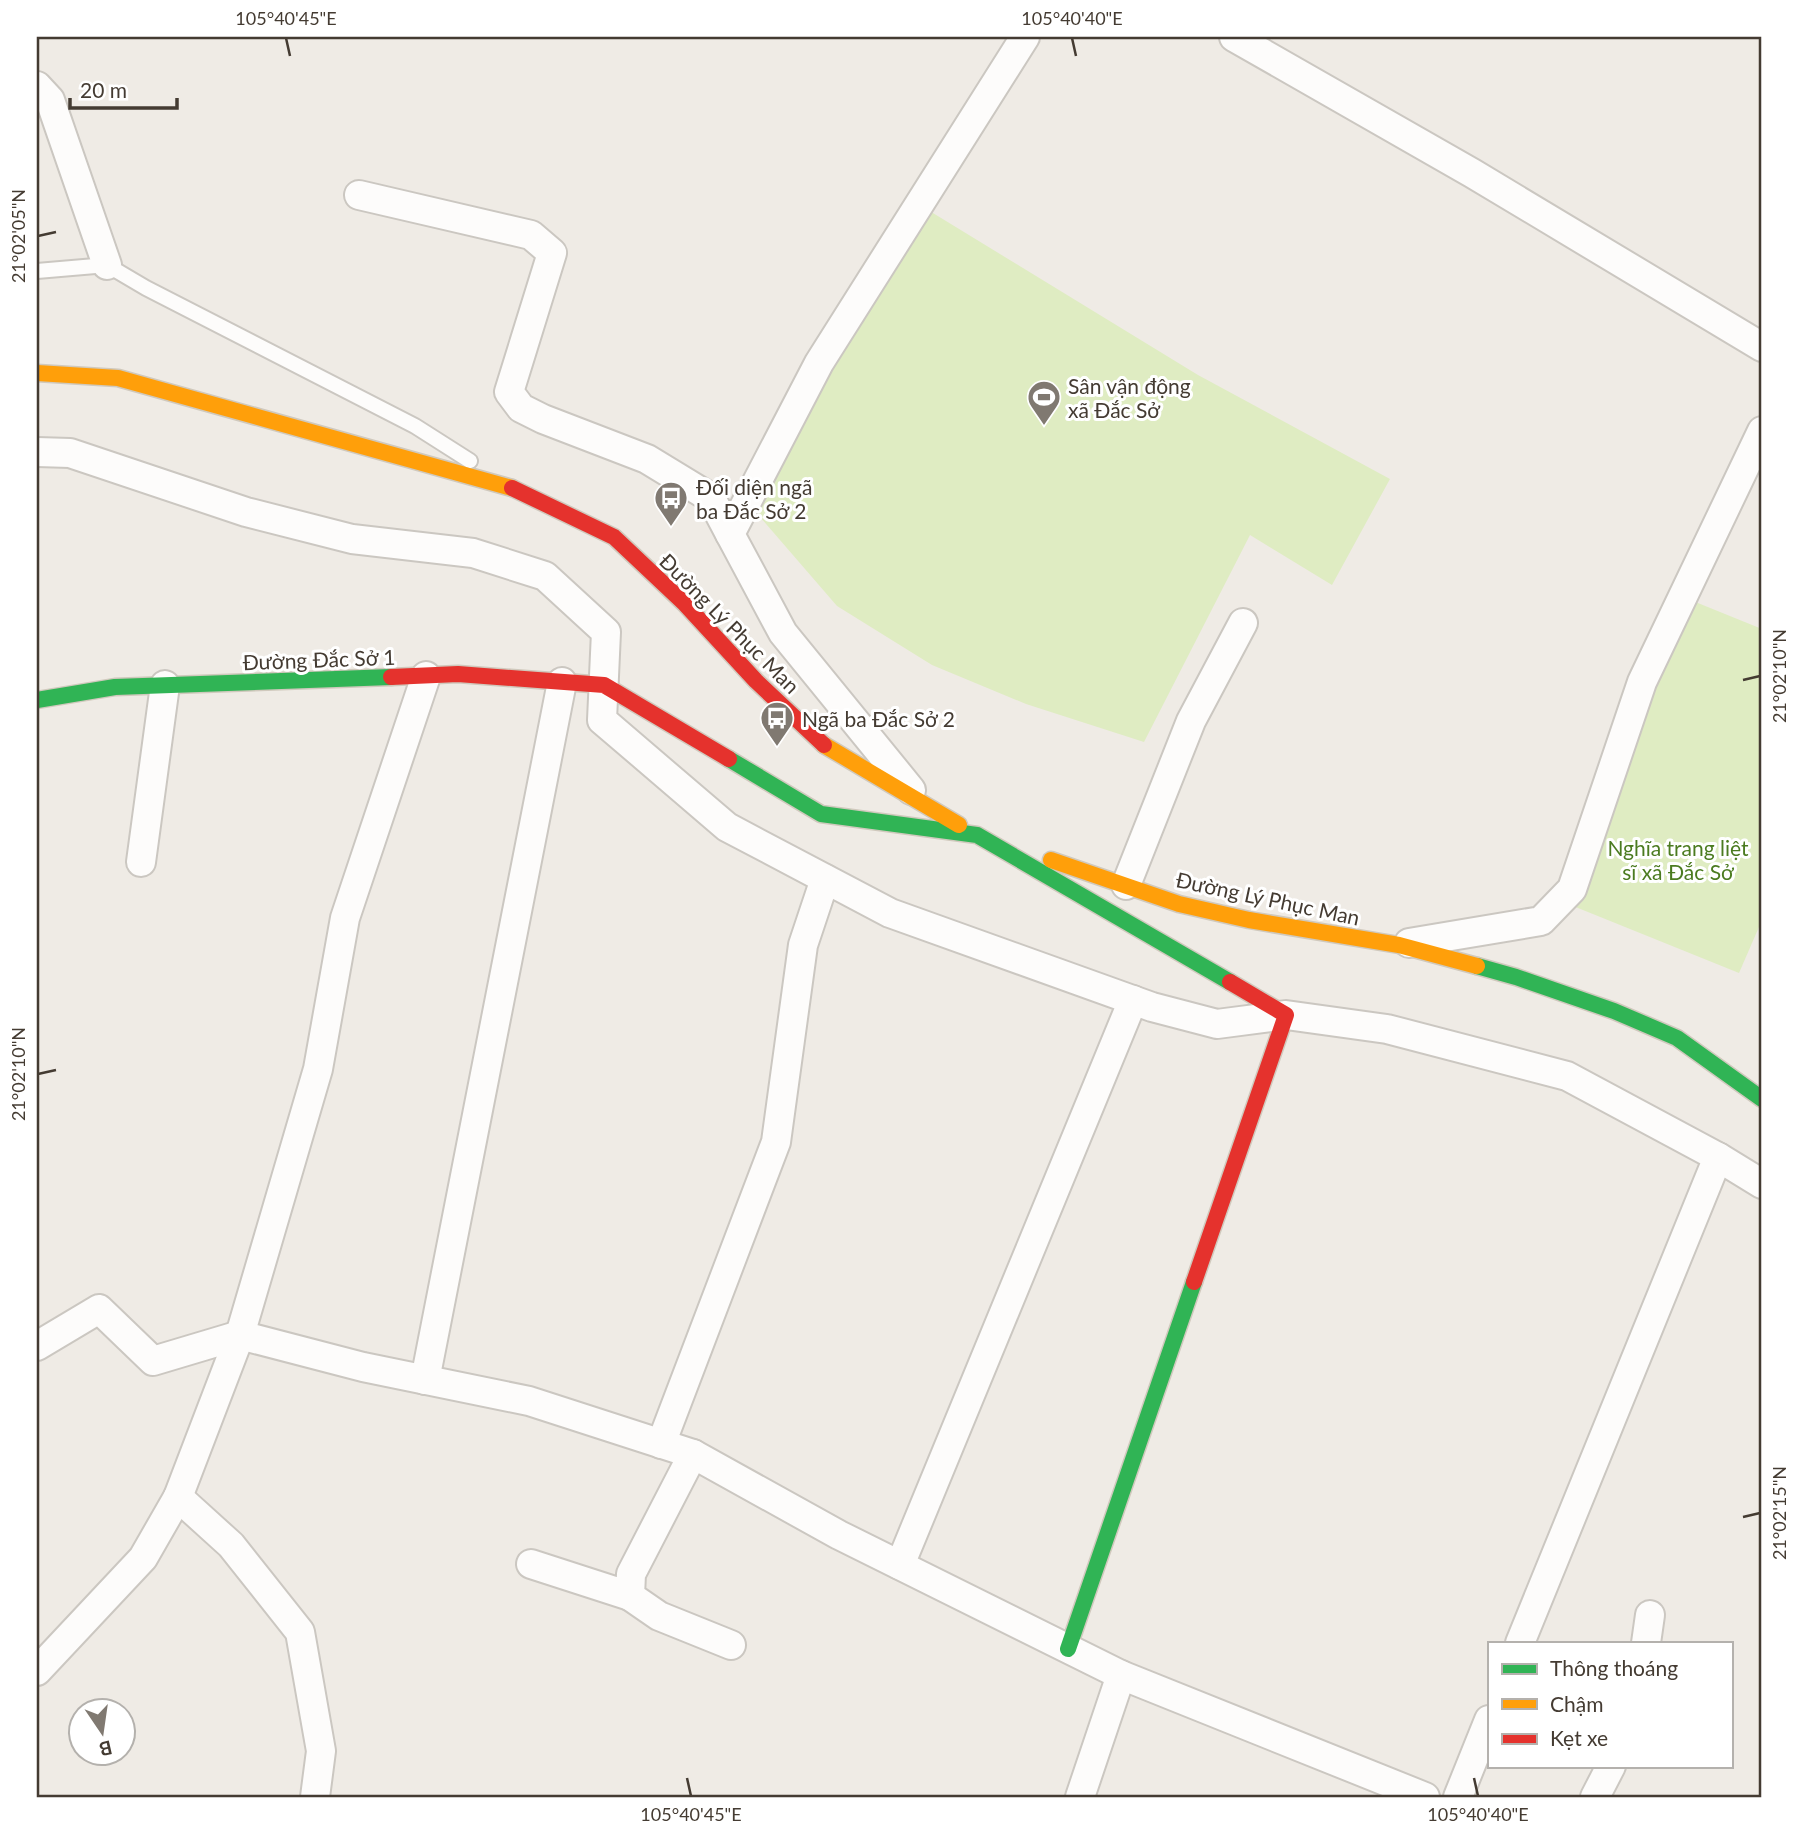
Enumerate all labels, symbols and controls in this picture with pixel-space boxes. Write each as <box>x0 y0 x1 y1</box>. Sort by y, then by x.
text: 105°40'45"E <box>235 7 337 29</box>
text: 105°40'40"E <box>1021 7 1123 29</box>
scale bar <box>70 66 177 110</box>
text: 20 m <box>80 77 127 102</box>
text: 21°02'05"N <box>7 189 29 283</box>
place label: Sân vận động xã Đắc Sở <box>1068 373 1191 422</box>
sports icon: Sân vận động xã Đắc Sở <box>1025 378 1063 427</box>
place label: Đối diện ngã ba Đắc Sở 2 <box>696 474 812 523</box>
bus stop icon: Đối diện ngã ba Đắc Sở 2 <box>652 479 690 528</box>
street label: Đường Lý Phục Man <box>655 548 805 698</box>
text: 21°02'10"N <box>1768 629 1790 723</box>
street label: Đường Đắc Sở 1 <box>242 644 396 674</box>
bus stop icon: Ngã ba Đắc Sở 2 <box>758 699 796 748</box>
place label: Ngã ba Đắc Sở 2 <box>802 706 955 731</box>
park label: Nghĩa trang liệt sĩ xã Đắc Sở <box>1607 835 1749 884</box>
street label: Đường Lý Phục Man <box>1174 866 1362 930</box>
text: 21°02'10"N <box>7 1027 29 1121</box>
text: 21°02'15"N <box>1768 1466 1790 1560</box>
legend <box>1488 1642 1732 1768</box>
text: Thông thoáng <box>1550 1655 1678 1680</box>
text: Chậm <box>1550 1691 1603 1716</box>
north arrow <box>66 1698 136 1768</box>
text: Kẹt xe <box>1550 1725 1608 1750</box>
text: B <box>97 1736 115 1762</box>
text: 105°40'45"E <box>640 1803 742 1825</box>
text: 105°40'40"E <box>1427 1803 1529 1825</box>

